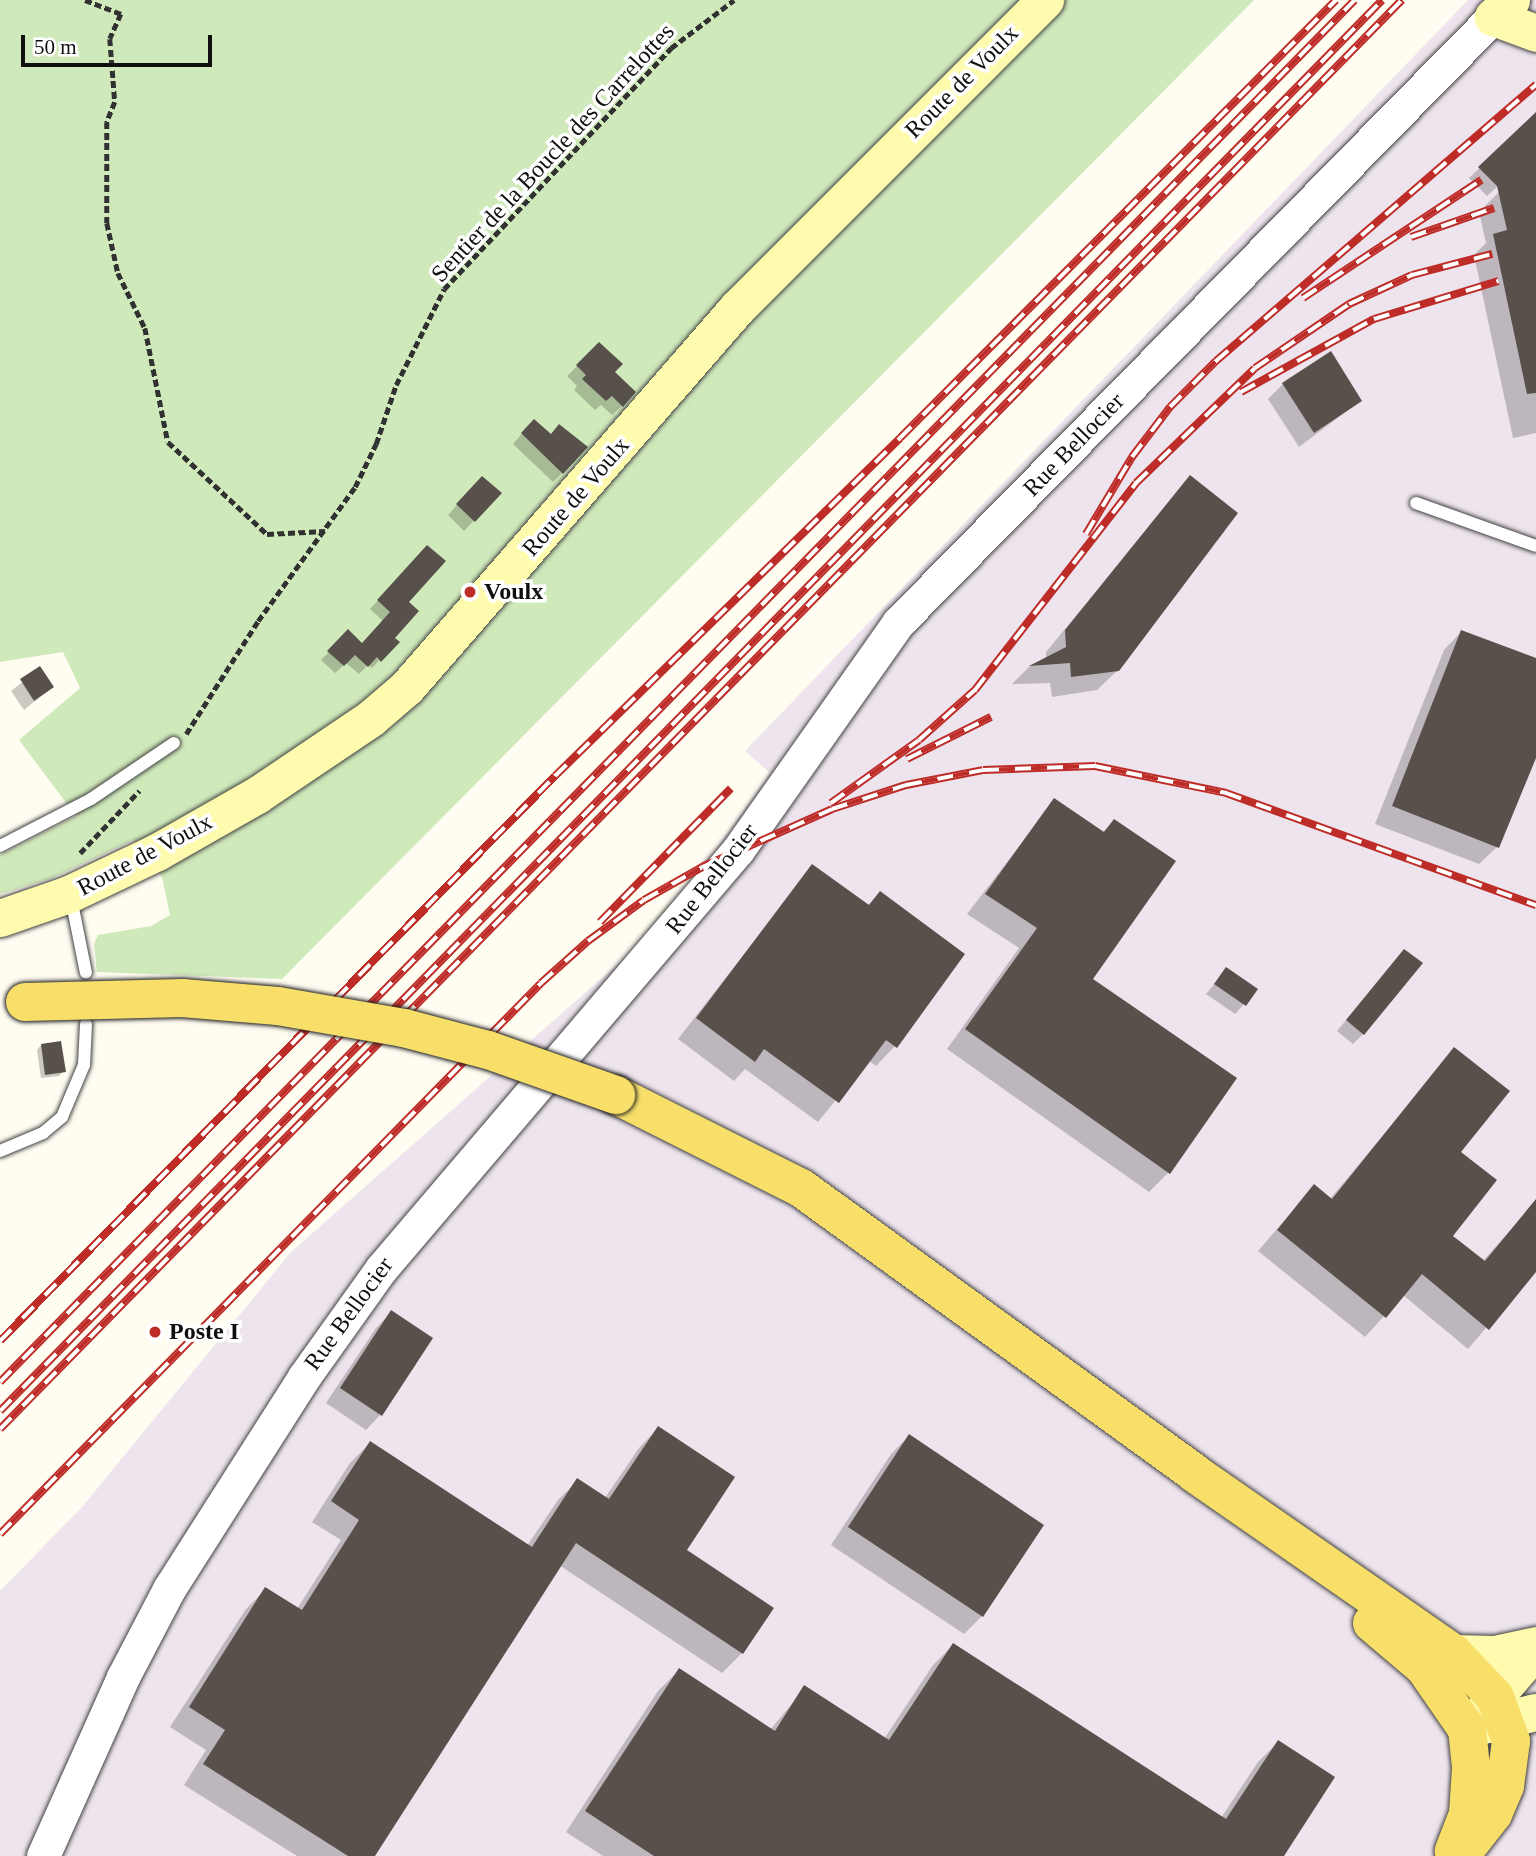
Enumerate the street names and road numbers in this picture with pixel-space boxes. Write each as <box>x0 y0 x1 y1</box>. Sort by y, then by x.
street label: Sentier de la Boucle des Carrelottes <box>425 18 681 288</box>
street label: Route de Voulx <box>899 19 1025 145</box>
street label: Rue Bellocier <box>1018 387 1130 503</box>
street label: Route de Voulx <box>516 431 636 563</box>
street label: Route de Voulx <box>73 807 217 903</box>
street label: Rue Bellocier <box>660 818 764 940</box>
street label: Rue Bellocier <box>298 1252 400 1376</box>

